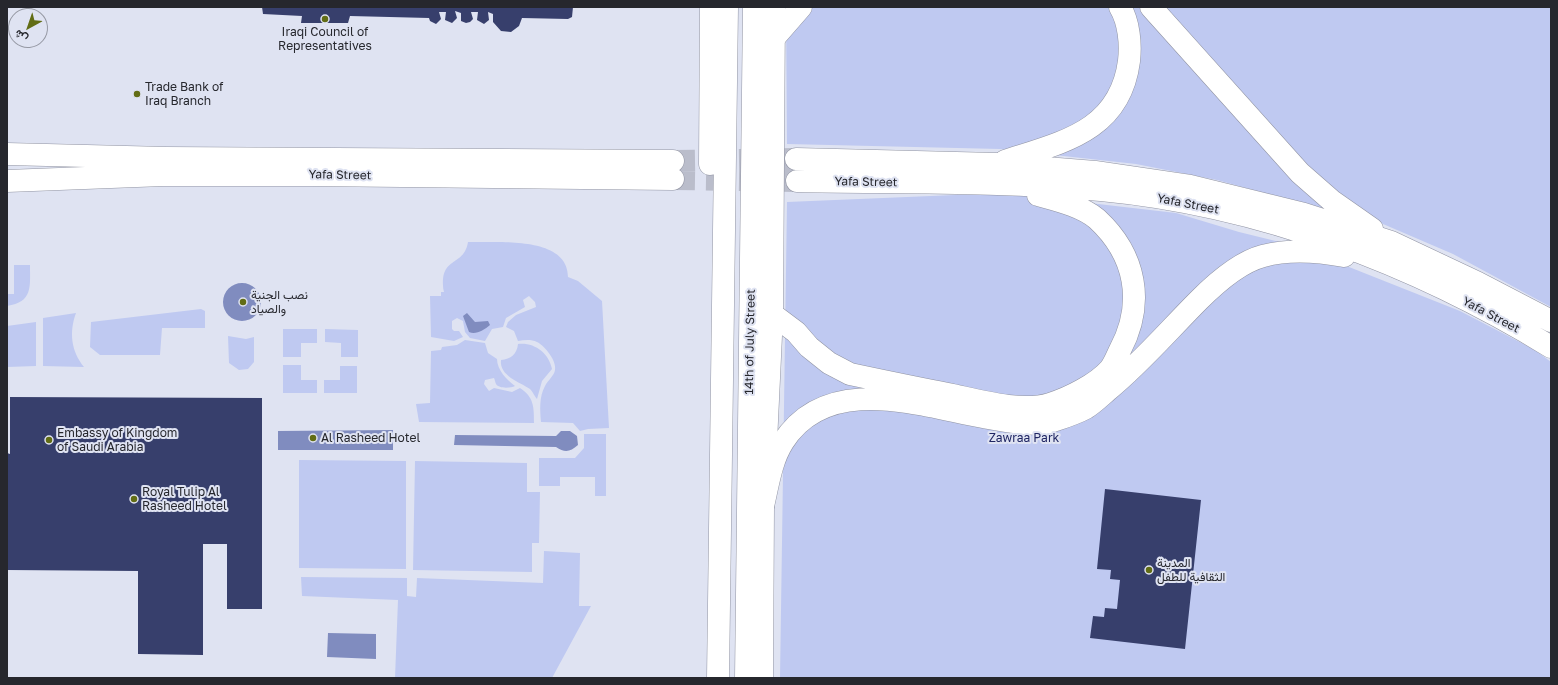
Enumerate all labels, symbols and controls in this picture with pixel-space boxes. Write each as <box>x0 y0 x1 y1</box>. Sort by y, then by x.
north arrow <box>8 8 48 48</box>
marker: Iraqi Council of Representatives <box>320 14 330 24</box>
place label: Iraqi Council of Representatives <box>278 25 372 53</box>
text: ش <box>11 28 30 46</box>
place label: Trade Bank of Iraq Branch <box>145 80 223 108</box>
marker: Trade Bank of Iraq Branch <box>132 89 142 99</box>
street label: Yafa Street <box>308 167 372 183</box>
street label: Yafa Street <box>834 174 898 190</box>
street label: Yafa Street <box>1156 191 1220 217</box>
place label: نصب الجنية والصياد <box>251 288 308 316</box>
street label: 14th of July Street <box>742 289 758 395</box>
street label: Yafa Street <box>1460 294 1522 336</box>
marker: نصب الجنية والصياد <box>238 297 248 307</box>
place label: Embassy of Kingdom of Saudi Arabia <box>57 426 177 454</box>
place label: Al Rasheed Hotel <box>321 431 420 445</box>
park label: Zawraa Park <box>989 431 1059 445</box>
marker: Al Rasheed Hotel <box>308 433 318 443</box>
marker: Embassy of Kingdom of Saudi Arabia <box>44 435 54 445</box>
place label: Royal Tulip Al Rasheed Hotel <box>142 485 227 513</box>
marker: Royal Tulip Al Rasheed Hotel <box>129 494 139 504</box>
place label: المدينة الثقافية للطفل <box>1157 556 1225 584</box>
marker: المدينة الثقافية للطفل <box>1144 565 1154 575</box>

